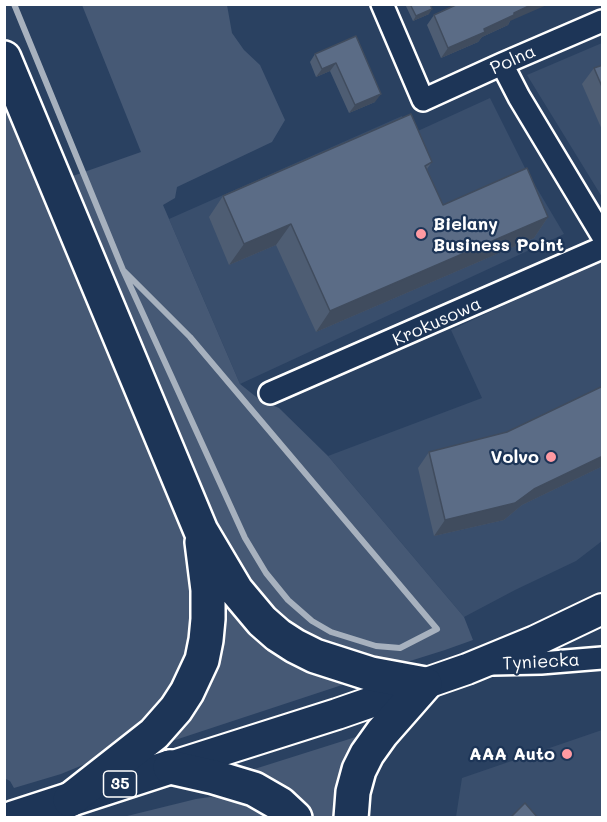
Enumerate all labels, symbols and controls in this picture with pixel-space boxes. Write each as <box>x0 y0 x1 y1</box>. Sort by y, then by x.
street label: Polna <box>487 40 539 80</box>
place label: Bielany Business Point <box>433 213 564 256</box>
marker: Bielany Business Point <box>414 227 428 241</box>
street label: Krokusowa <box>389 293 485 351</box>
place label: Volvo <box>491 446 539 468</box>
marker: Volvo <box>544 450 558 464</box>
street label: Tyniecka <box>502 649 580 675</box>
place label: AAA Auto <box>469 743 555 765</box>
marker: AAA Auto <box>560 747 574 761</box>
road number: 35 <box>104 771 136 797</box>

